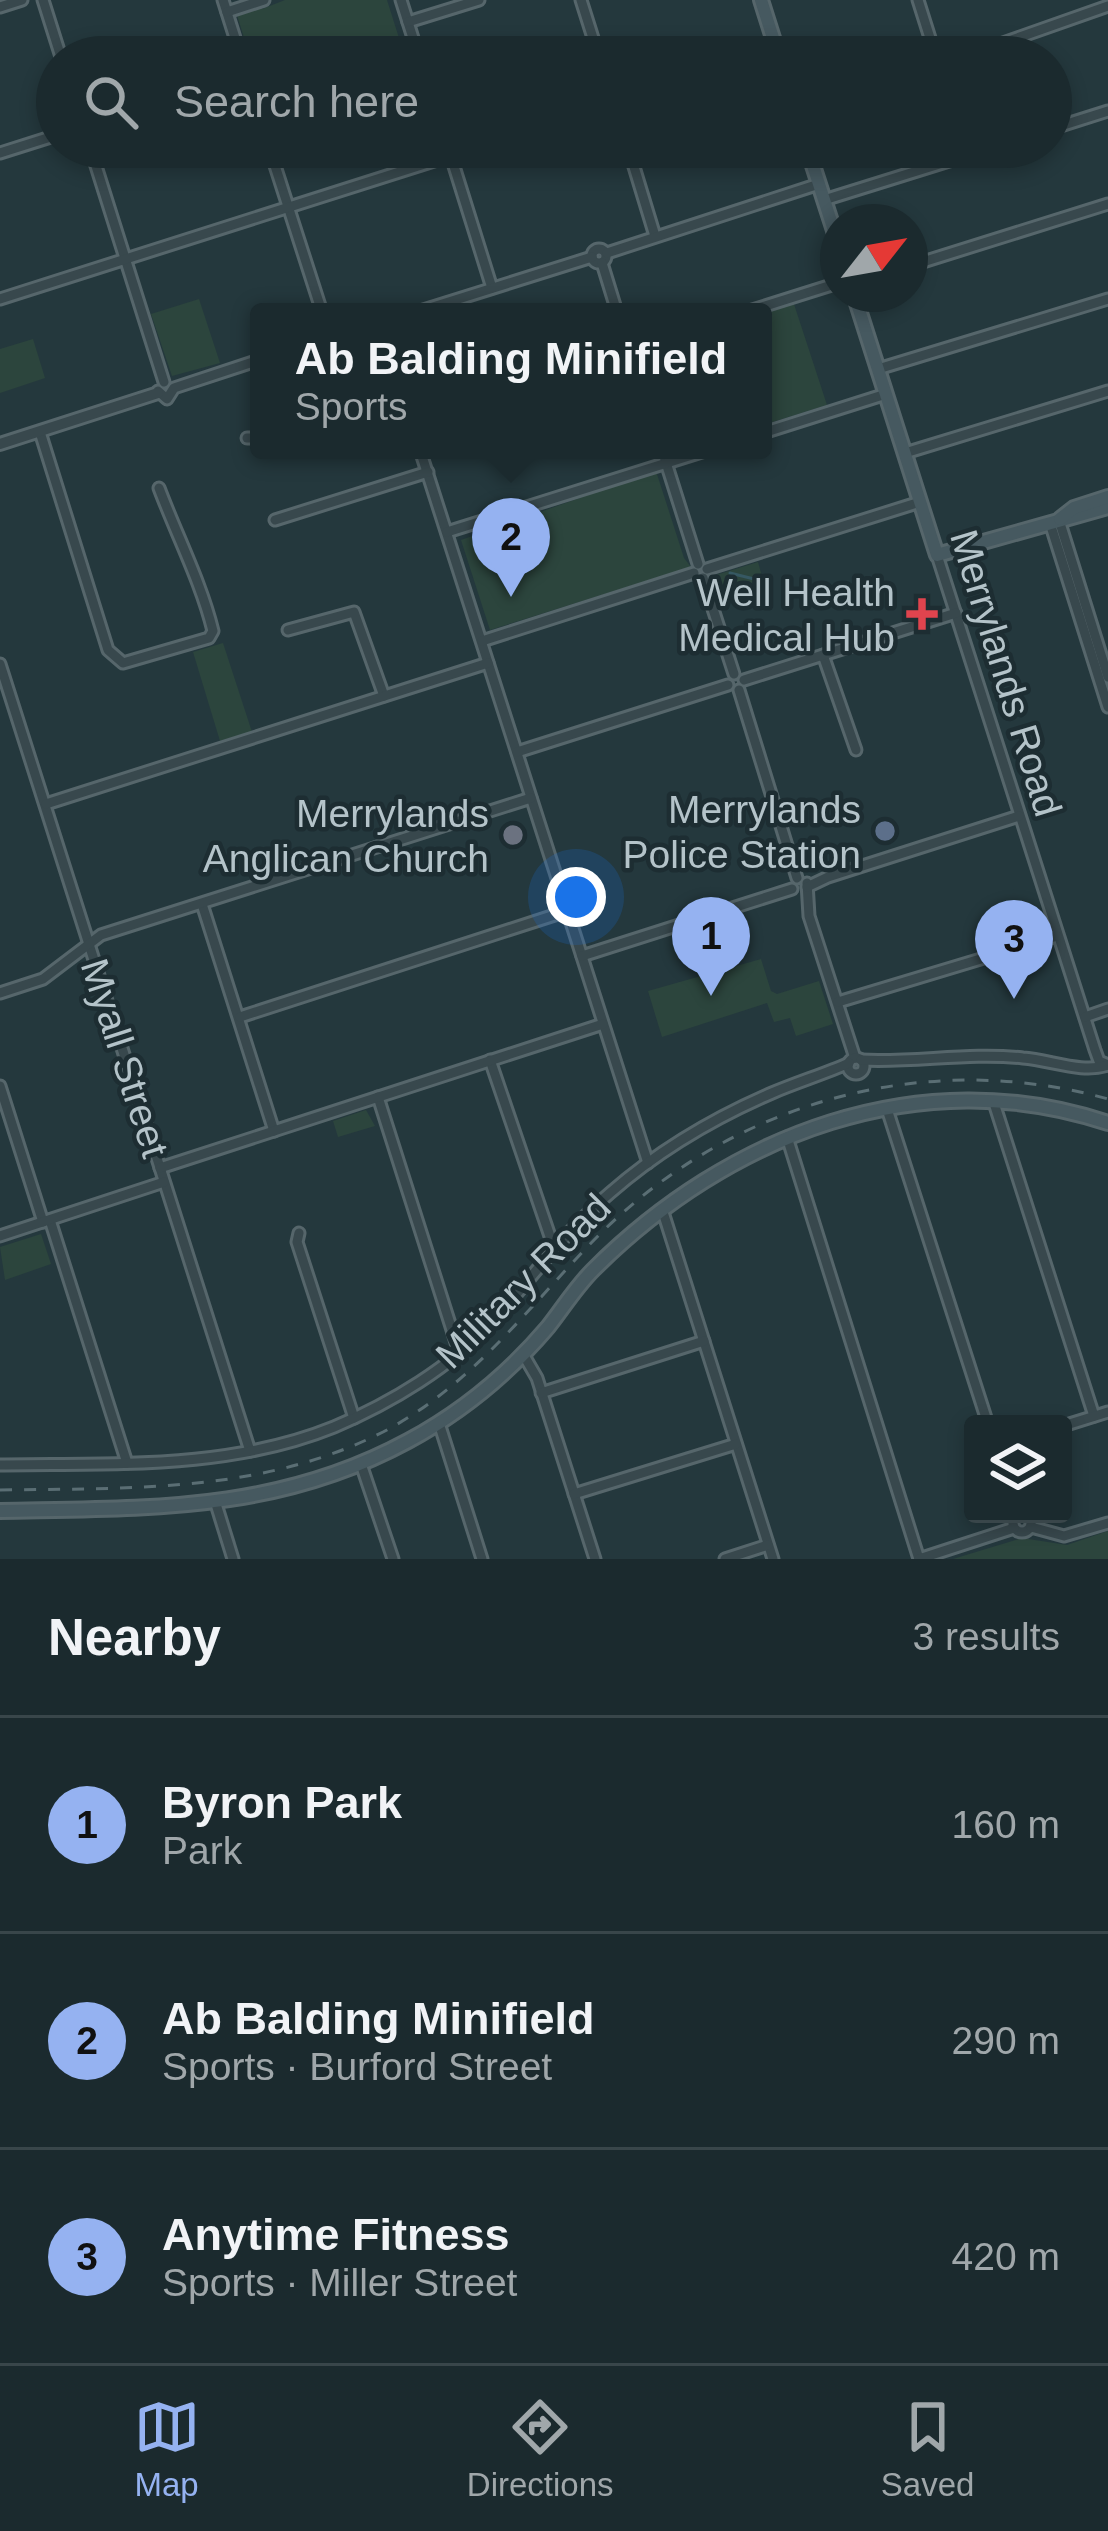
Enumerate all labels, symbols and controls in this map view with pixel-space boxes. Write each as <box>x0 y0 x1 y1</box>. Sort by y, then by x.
search box <box>36 36 1072 168</box>
icon: search <box>78 69 144 135</box>
text: Search here <box>174 76 419 127</box>
north arrow <box>820 204 928 312</box>
popup <box>250 303 772 459</box>
text: Ab Balding Minifield <box>295 333 727 384</box>
text: Sports <box>295 385 407 428</box>
pin: 2 <box>472 498 550 597</box>
street label: Merrylands Road <box>942 525 1070 821</box>
place label: Well Health Medical Hub <box>678 571 895 659</box>
marker: Well Health Medical Hub <box>906 598 938 630</box>
place label: Merrylands Police Station <box>623 788 861 876</box>
place label: Merrylands Anglican Church <box>203 792 489 880</box>
marker: Merrylands Police Station <box>872 818 898 844</box>
marker: Merrylands Anglican Church <box>500 822 526 848</box>
your location <box>546 867 606 927</box>
pin: 1 <box>672 897 750 996</box>
pin: 3 <box>975 900 1053 999</box>
street label: Myall Street <box>73 953 177 1163</box>
street label: Military Road <box>427 1185 619 1377</box>
map controls <box>964 1415 1072 1523</box>
button: layers <box>964 1415 1072 1523</box>
text: Nearby <box>48 1609 221 1666</box>
text: 3 results <box>913 1615 1060 1658</box>
text: Byron Park <box>162 1777 402 1828</box>
text: 1 <box>76 1803 98 1846</box>
text: 160 m <box>952 1803 1060 1846</box>
text: Park <box>162 1829 242 1872</box>
text: Ab Balding Minifield <box>162 1993 594 2044</box>
text: 2 <box>76 2019 98 2062</box>
text: 290 m <box>952 2019 1060 2062</box>
text: Sports · Burford Street <box>162 2045 552 2088</box>
text: Anytime Fitness <box>162 2209 510 2260</box>
text: 3 <box>76 2235 98 2278</box>
text: 420 m <box>952 2235 1060 2278</box>
text: Sports · Miller Street <box>162 2261 517 2304</box>
tab: Map <box>134 2394 200 2504</box>
tab: Directions <box>467 2394 614 2504</box>
tab: Saved <box>881 2394 974 2504</box>

